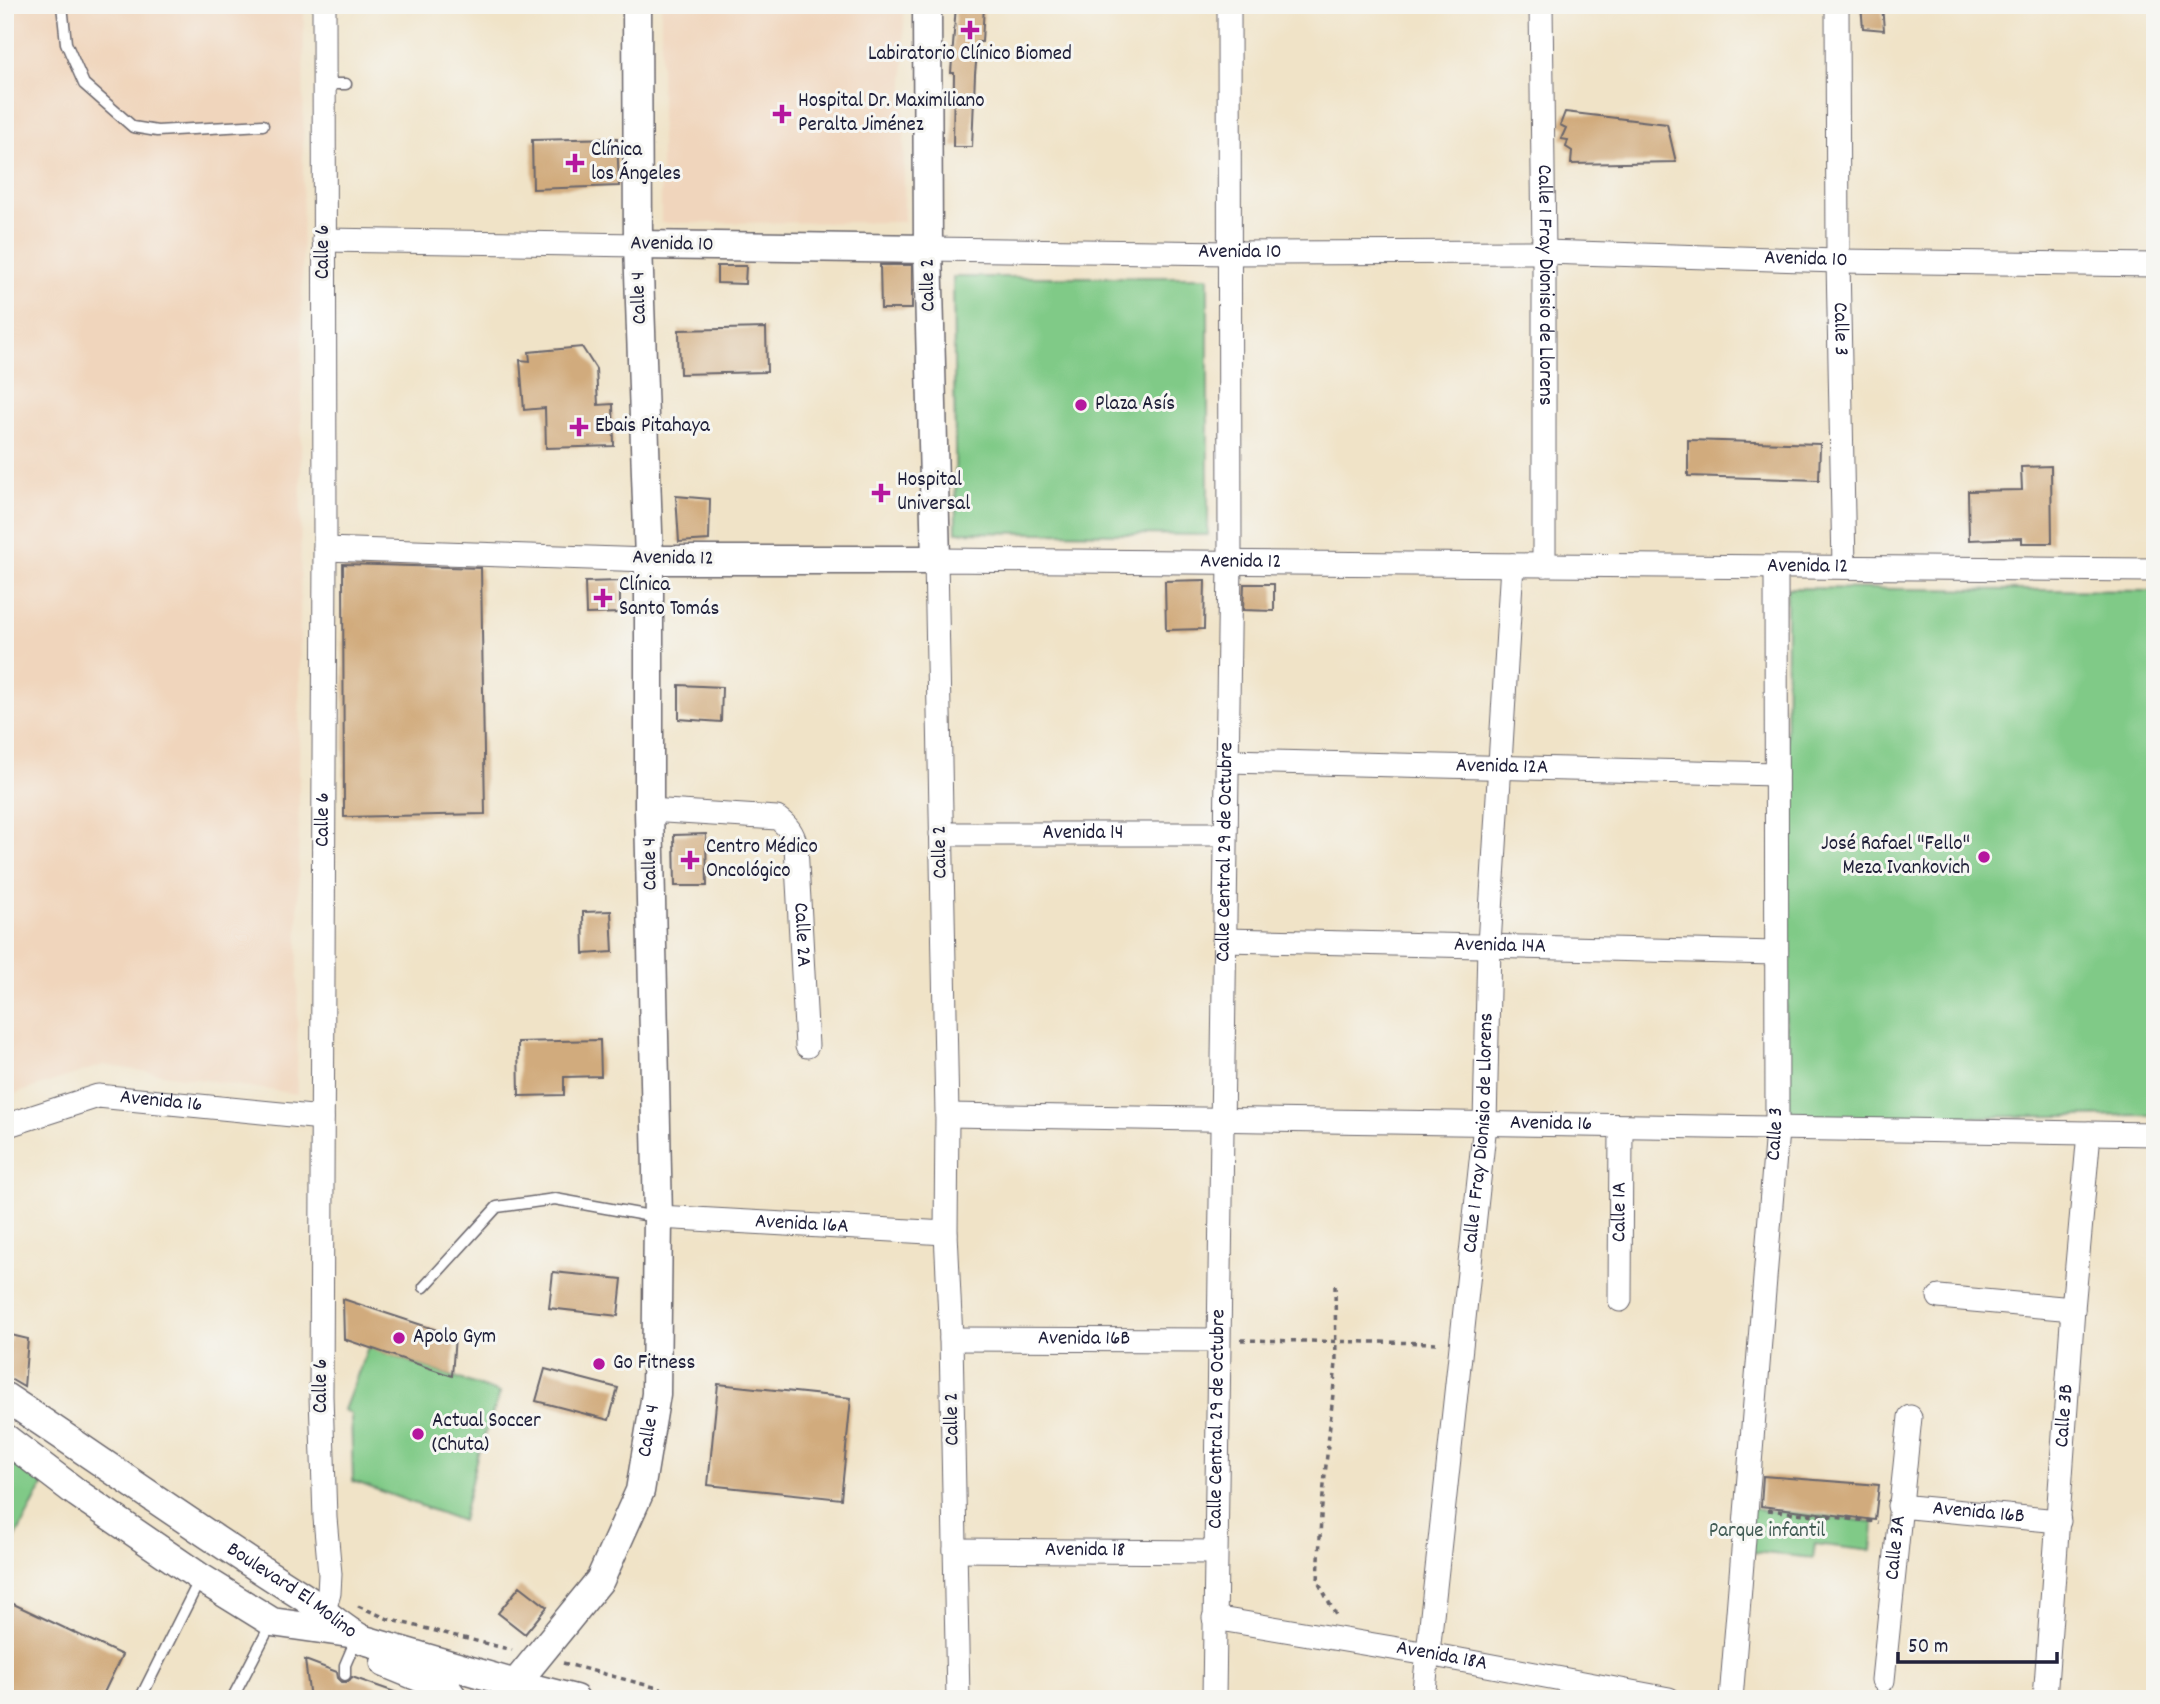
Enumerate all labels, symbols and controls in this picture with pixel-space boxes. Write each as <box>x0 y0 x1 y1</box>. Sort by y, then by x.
marker: Labiratorio Clínico Biomed <box>960 20 980 40</box>
place label: Labiratorio Clínico Biomed <box>868 40 1072 70</box>
place label: Hospital Dr. Maximiliano Peralta Jiménez <box>798 87 985 141</box>
marker: Hospital Dr. Maximiliano Peralta Jiménez <box>772 104 792 124</box>
place label: Clínica los Ángeles <box>591 136 681 190</box>
marker: Clínica los Ángeles <box>565 153 585 173</box>
street label: Calle 1 Fray Dionisio de Llorens <box>1528 164 1559 405</box>
street label: Calle 6 <box>309 225 339 279</box>
street label: Avenida 10 <box>630 229 714 261</box>
street label: Avenida 10 <box>1198 238 1282 268</box>
street label: Avenida 10 <box>1764 244 1848 276</box>
street label: Calle 2 <box>914 258 944 312</box>
street label: Calle 4 <box>624 271 656 325</box>
street label: Calle 3 <box>1824 302 1855 356</box>
place label: Plaza Asís <box>1095 390 1175 420</box>
marker: Plaza Asís <box>1073 397 1089 413</box>
place label: Ebais Pitahaya <box>595 412 711 442</box>
marker: Ebais Pitahaya <box>569 417 589 437</box>
place label: Hospital Universal <box>897 466 970 520</box>
marker: Hospital Universal <box>871 483 891 503</box>
street label: Avenida 12 <box>632 543 714 575</box>
street label: Avenida 12 <box>1200 547 1281 578</box>
street label: Avenida 12 <box>1767 552 1848 582</box>
place label: Clínica Santo Tomás <box>619 571 719 625</box>
marker: Clínica Santo Tomás <box>593 588 613 608</box>
street label: Calle Central 29 de Octubre <box>1209 742 1242 962</box>
street label: Avenida 12A <box>1455 751 1549 784</box>
street label: Calle 6 <box>309 792 339 847</box>
street label: Avenida 14 <box>1043 819 1123 849</box>
street label: Calle 2 <box>926 825 956 879</box>
place label: José Rafael "Fello" Meza Ivankovich <box>1821 830 1970 884</box>
place label: Centro Médico Oncológico <box>706 833 818 887</box>
street label: Calle 4 <box>636 837 666 891</box>
marker: José Rafael "Fello" Meza Ivankovich <box>1976 849 1992 865</box>
marker: Centro Médico Oncológico <box>680 850 700 870</box>
street label: Calle 2A <box>784 902 818 968</box>
street label: Avenida 14A <box>1453 930 1546 963</box>
street label: Calle 1 Fray Dionisio de Llorens <box>1456 1013 1502 1255</box>
street label: Avenida 16 <box>118 1083 203 1121</box>
street label: Calle 3 <box>1760 1107 1792 1162</box>
street label: Avenida 16 <box>1509 1109 1592 1140</box>
street label: Calle 1A <box>1605 1182 1636 1242</box>
street label: Avenida 16A <box>754 1207 850 1243</box>
street label: Calle Central 29 de Octubre <box>1201 1309 1234 1529</box>
place label: Apolo Gym <box>413 1323 496 1353</box>
street label: Avenida 16B <box>1038 1324 1130 1355</box>
marker: Apolo Gym <box>391 1330 407 1346</box>
place label: Go Fitness <box>613 1349 695 1379</box>
marker: Go Fitness <box>591 1356 607 1372</box>
street label: Calle 6 <box>307 1359 337 1413</box>
street label: Calle 3B <box>2048 1383 2083 1449</box>
street label: Calle 2 <box>938 1392 968 1446</box>
street label: Calle 4 <box>631 1402 669 1460</box>
place label: Actual Soccer (Chuta) <box>432 1407 541 1461</box>
marker: Actual Soccer (Chuta) <box>410 1426 426 1442</box>
street label: Avenida 16B <box>1931 1494 2026 1533</box>
street label: Calle 3A <box>1878 1514 1915 1582</box>
park label: Parque infantil <box>1709 1517 1825 1547</box>
street label: Boulevard El Molino <box>220 1536 362 1647</box>
street label: Avenida 18 <box>1045 1536 1125 1566</box>
scale bar <box>1898 1620 2057 1664</box>
text: 50 m <box>1908 1633 1948 1663</box>
street label: Avenida 18A <box>1394 1634 1490 1680</box>

